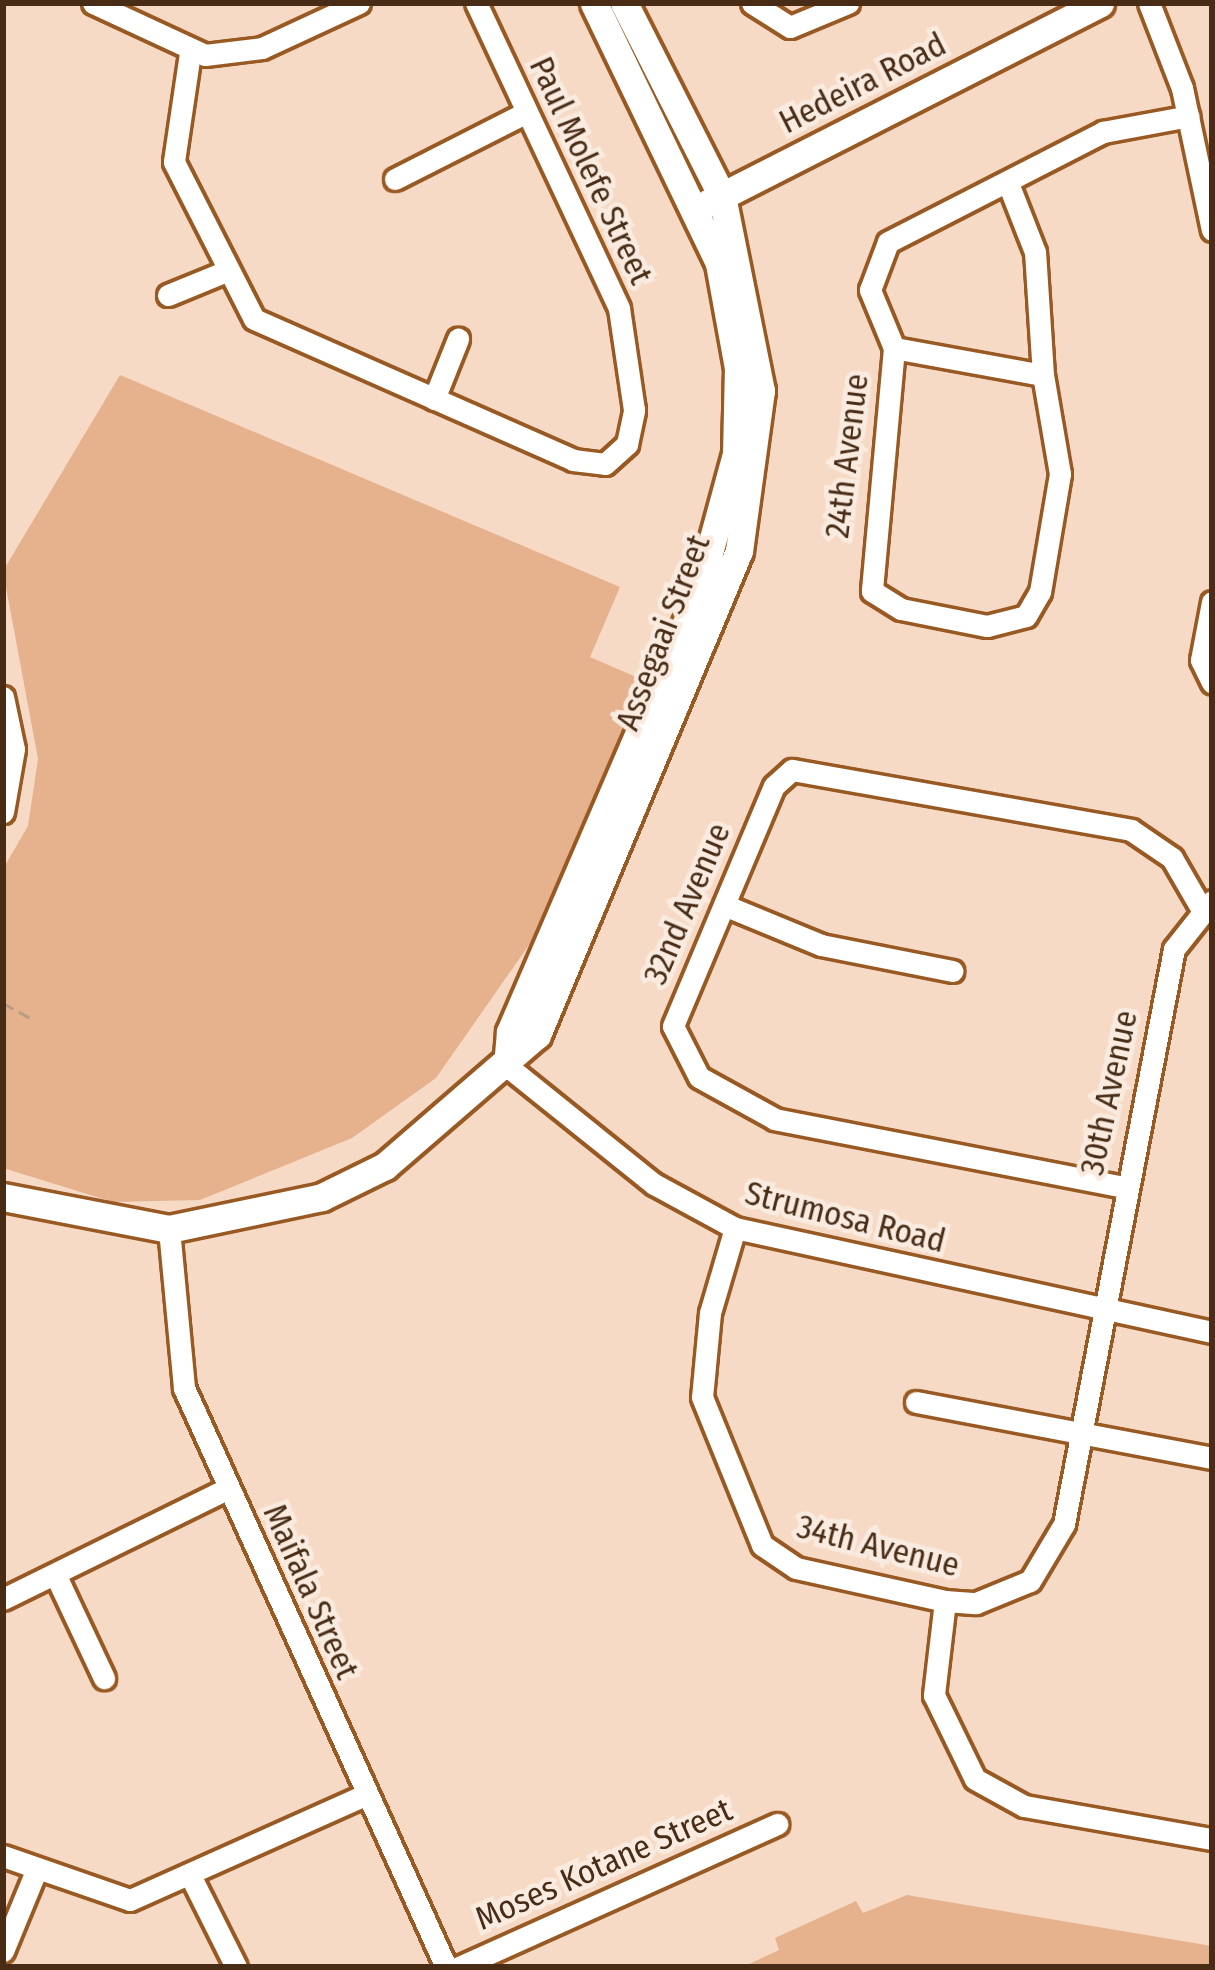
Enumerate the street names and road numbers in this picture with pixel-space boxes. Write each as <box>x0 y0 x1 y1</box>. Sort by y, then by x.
street label: Hedeira Road <box>773 25 953 143</box>
street label: Paul Molefe Street <box>520 51 660 291</box>
street label: 24th Avenue <box>818 372 878 540</box>
street label: Assegaai Street <box>609 530 719 736</box>
street label: 32nd Avenue <box>636 817 740 991</box>
street label: 30th Avenue <box>1073 1007 1147 1179</box>
street label: Strumosa Road <box>741 1174 949 1262</box>
street label: Maifala Street <box>254 1499 366 1685</box>
street label: 34th Avenue <box>793 1508 963 1586</box>
street label: Moses Kotane Street <box>470 1791 738 1939</box>

